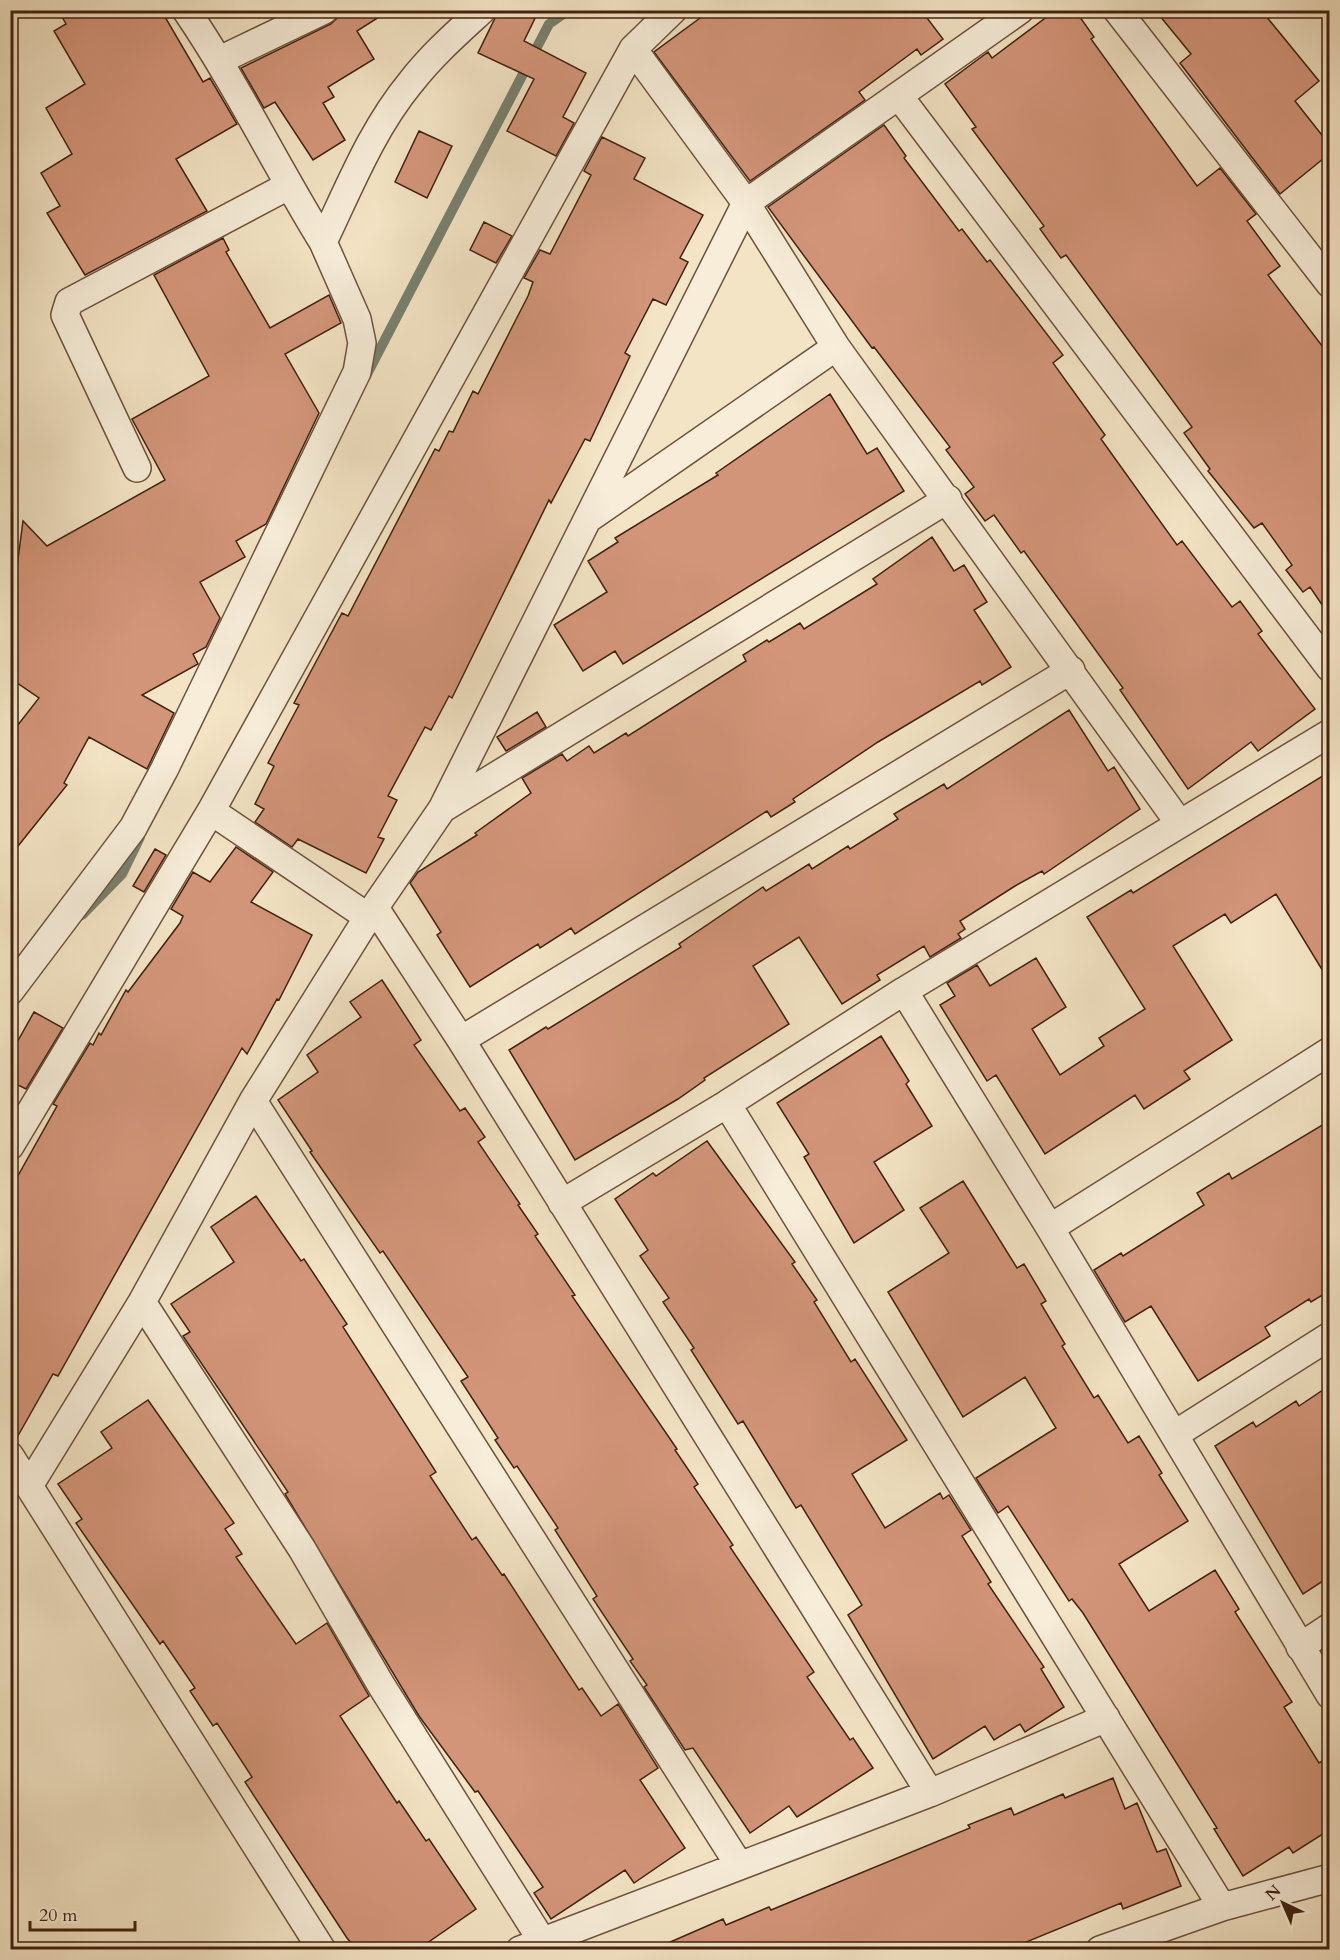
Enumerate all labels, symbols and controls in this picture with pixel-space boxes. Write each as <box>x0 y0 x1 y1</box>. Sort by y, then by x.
north arrow <box>1253 1873 1313 1933</box>
text: N <box>1261 1880 1286 1906</box>
scale bar <box>30 1894 135 1932</box>
text: 20 m <box>39 1903 78 1928</box>

